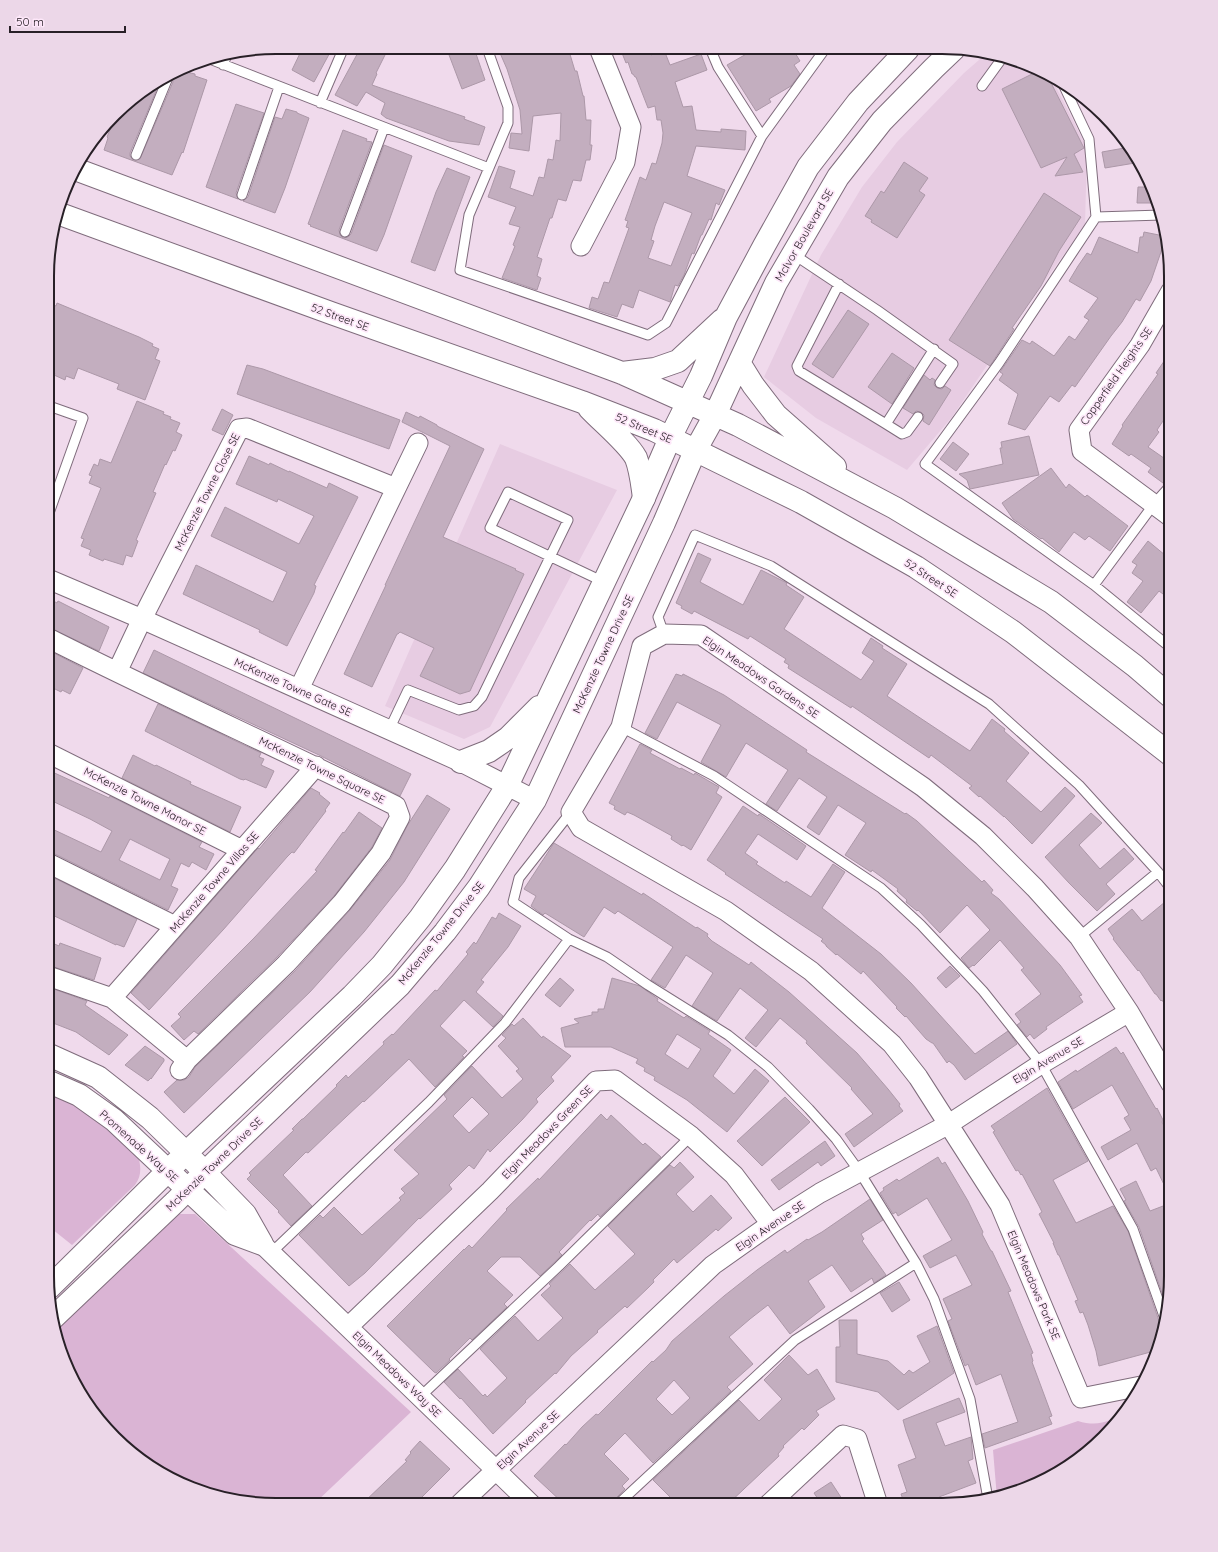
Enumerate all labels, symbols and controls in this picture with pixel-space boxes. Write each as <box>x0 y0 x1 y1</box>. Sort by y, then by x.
scale bar <box>10 8 125 34</box>
text: 50 m <box>16 14 44 29</box>
street label: McIvor Boulevard SE <box>772 186 836 284</box>
street label: 52 Street SE <box>309 300 371 334</box>
street label: Copperfield Heights SE <box>1077 324 1155 428</box>
street label: 52 Street SE <box>613 410 675 446</box>
street label: McKenzie Towne Close SE <box>171 431 243 553</box>
street label: 52 Street SE <box>902 556 960 600</box>
street label: McKenzie Towne Drive SE <box>569 593 637 715</box>
street label: Elgin Meadows Gardens SE <box>700 633 822 721</box>
street label: McKenzie Towne Gate SE <box>232 655 354 719</box>
street label: McKenzie Towne Square SE <box>257 733 387 807</box>
street label: McKenzie Towne Manor SE <box>81 764 209 838</box>
street label: McKenzie Towne Villas SE <box>166 829 262 935</box>
street label: McKenzie Towne Drive SE <box>395 878 487 988</box>
street label: Elgin Avenue SE <box>1010 1033 1086 1087</box>
street label: Elgin Meadows Green SE <box>499 1082 595 1182</box>
street label: Promenade Way SE <box>97 1107 181 1185</box>
street label: McKenzie Towne Drive SE <box>163 1114 265 1214</box>
street label: Elgin Avenue SE <box>733 1198 807 1254</box>
street label: Elgin Meadows Park SE <box>1005 1228 1063 1342</box>
street label: Elgin Meadows Way SE <box>350 1328 444 1420</box>
street label: Elgin Avenue SE <box>494 1407 562 1473</box>

